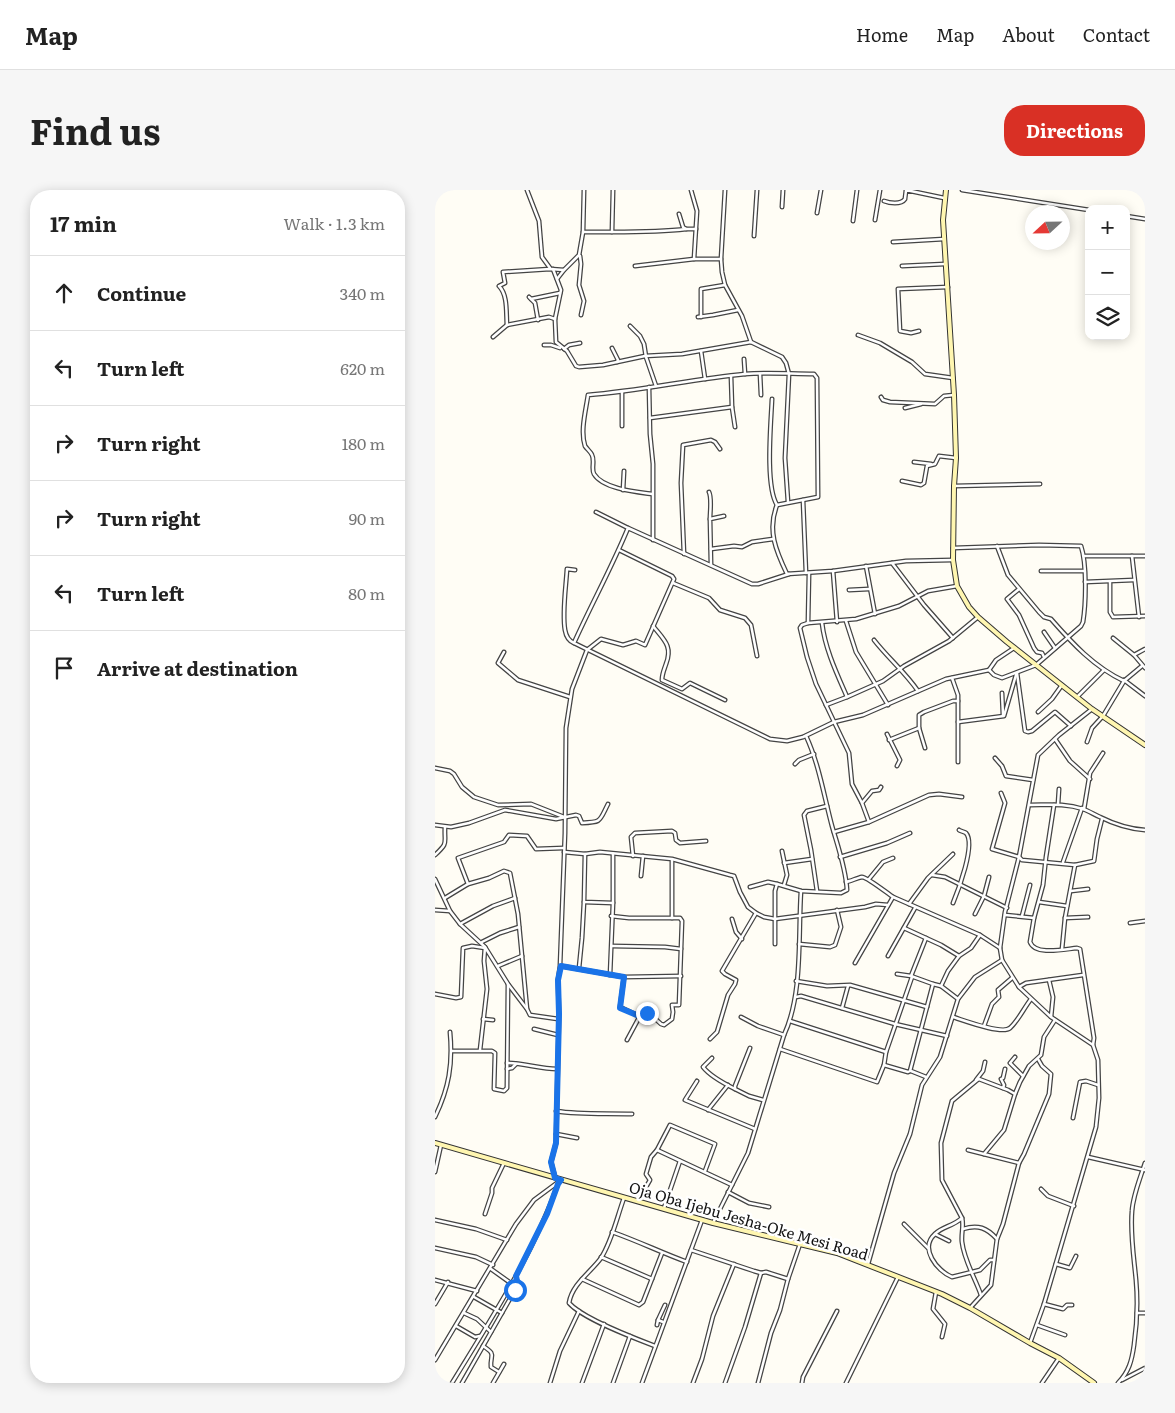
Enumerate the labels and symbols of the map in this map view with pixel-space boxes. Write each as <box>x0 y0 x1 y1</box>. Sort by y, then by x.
north arrow <box>1025 205 1070 250</box>
route end <box>636 1002 659 1025</box>
street label: Oja Oba Ijebu Jesha-Oke Mesi Road <box>627 1175 871 1265</box>
route start <box>504 1279 527 1302</box>

